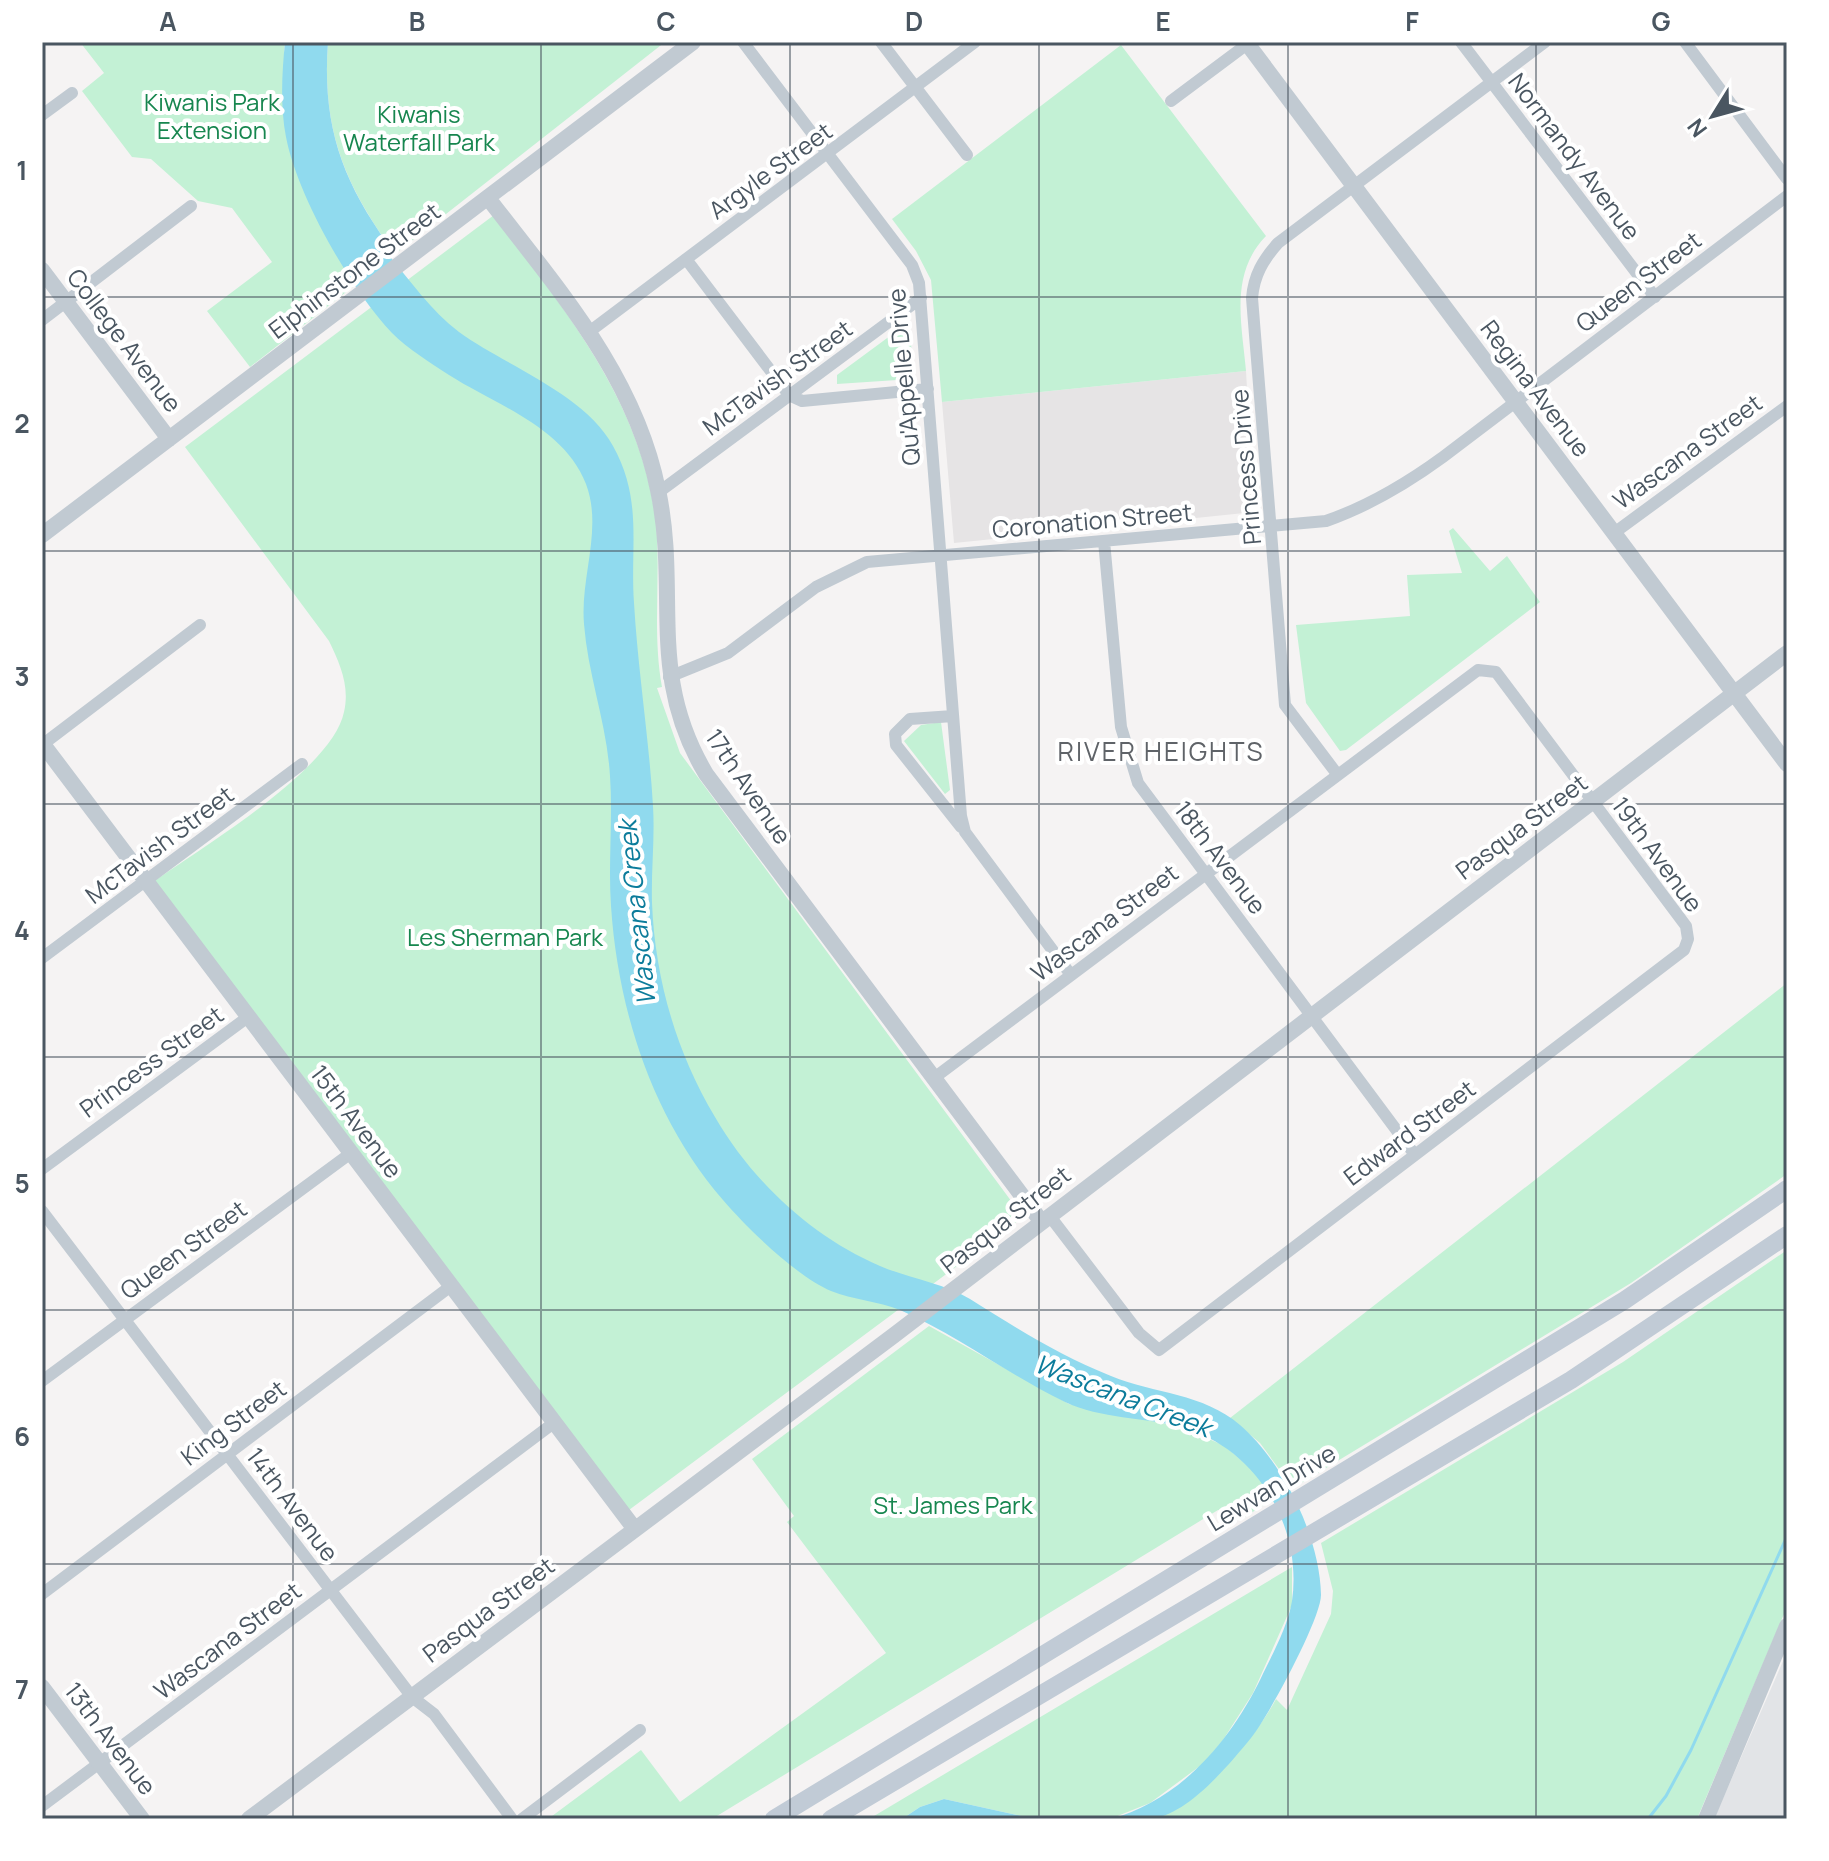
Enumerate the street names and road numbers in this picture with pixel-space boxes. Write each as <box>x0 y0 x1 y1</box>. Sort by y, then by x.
street label: Normandy Avenue <box>1501 66 1649 246</box>
street label: Argyle Street <box>702 114 838 226</box>
street label: Elphinstone Street <box>261 195 447 345</box>
street label: Queen Street <box>1569 223 1707 339</box>
street label: College Avenue <box>60 261 190 419</box>
street label: Qu'Appelle Drive <box>879 287 927 467</box>
street label: McTavish Street <box>696 311 858 443</box>
street label: Regina Avenue <box>1474 313 1598 463</box>
street label: Wascana Street <box>1606 386 1768 516</box>
street label: Princess Drive <box>1222 388 1268 546</box>
street label: Coronation Street <box>991 495 1193 545</box>
street label: 17th Avenue <box>698 722 800 850</box>
street label: Pasqua Street <box>1448 766 1594 886</box>
street label: McTavish Street <box>78 777 240 911</box>
street label: 19th Avenue <box>1605 790 1711 918</box>
street label: 18th Avenue <box>1167 794 1275 920</box>
street label: Wascana Street <box>1024 856 1184 988</box>
street label: Princess Street <box>72 998 230 1124</box>
street label: 15th Avenue <box>303 1058 411 1184</box>
street label: Edward Street <box>1336 1072 1482 1192</box>
street label: Pasqua Street <box>933 1158 1077 1280</box>
street label: Queen Street <box>113 1192 253 1306</box>
street label: King Street <box>174 1372 292 1472</box>
street label: Lewvan Drive <box>1201 1436 1341 1538</box>
street label: 14th Avenue <box>239 1440 347 1568</box>
street label: Pasqua Street <box>415 1549 561 1669</box>
street label: Wascana Street <box>147 1574 307 1706</box>
street label: 13th Avenue <box>58 1675 164 1801</box>

